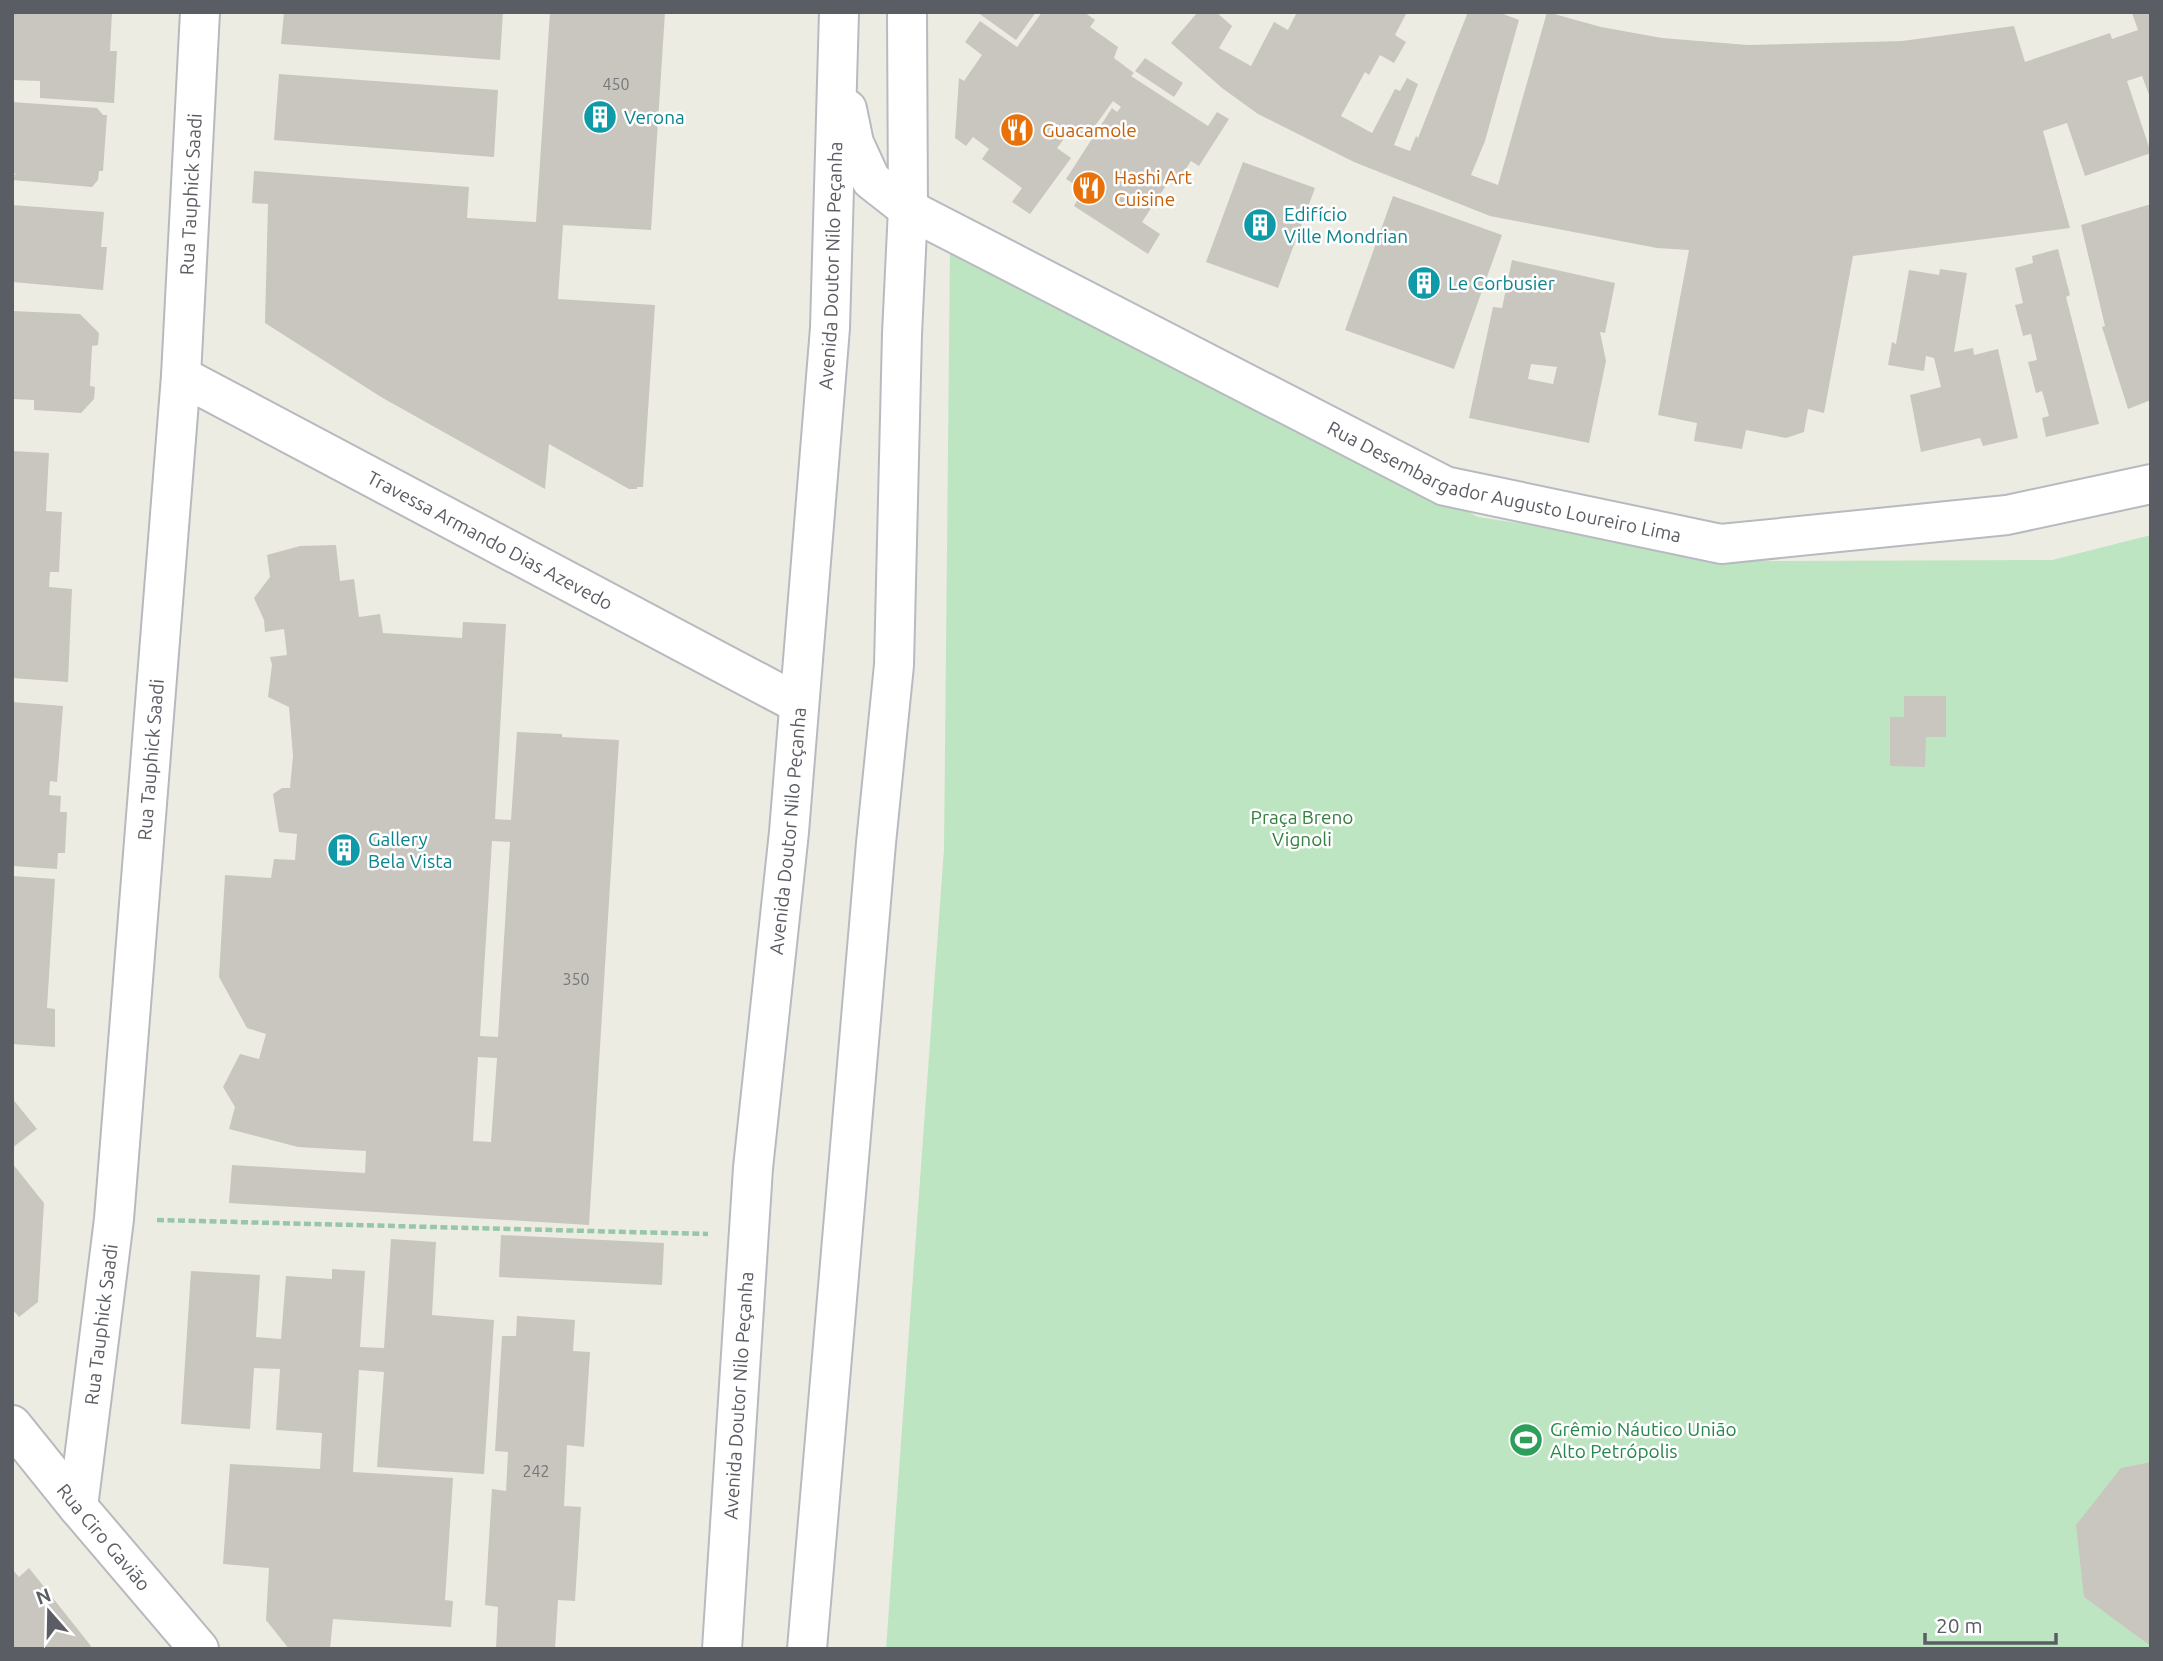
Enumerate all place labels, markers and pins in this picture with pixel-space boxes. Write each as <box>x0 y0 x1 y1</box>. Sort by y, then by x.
building icon: Verona <box>581 98 619 136</box>
place label: Verona <box>624 106 685 128</box>
restaurant icon: Guacamole <box>998 111 1036 149</box>
place label: Guacamole <box>1042 119 1137 141</box>
place label: Hashi Art Cuisine <box>1114 166 1193 210</box>
restaurant icon: Hashi Art Cuisine <box>1070 169 1108 207</box>
place label: Edifício Ville Mondrian <box>1284 203 1408 247</box>
building icon: Edifício Ville Mondrian <box>1241 206 1279 244</box>
building icon: Le Corbusier <box>1405 264 1443 302</box>
place label: Le Corbusier <box>1448 272 1555 294</box>
place label: Gallery Bela Vista <box>368 828 452 872</box>
building icon: Gallery Bela Vista <box>325 831 363 869</box>
place label: Grêmio Náutico União Alto Petrópolis <box>1550 1418 1737 1462</box>
sports icon: Grêmio Náutico União Alto Petrópolis <box>1507 1421 1545 1459</box>

